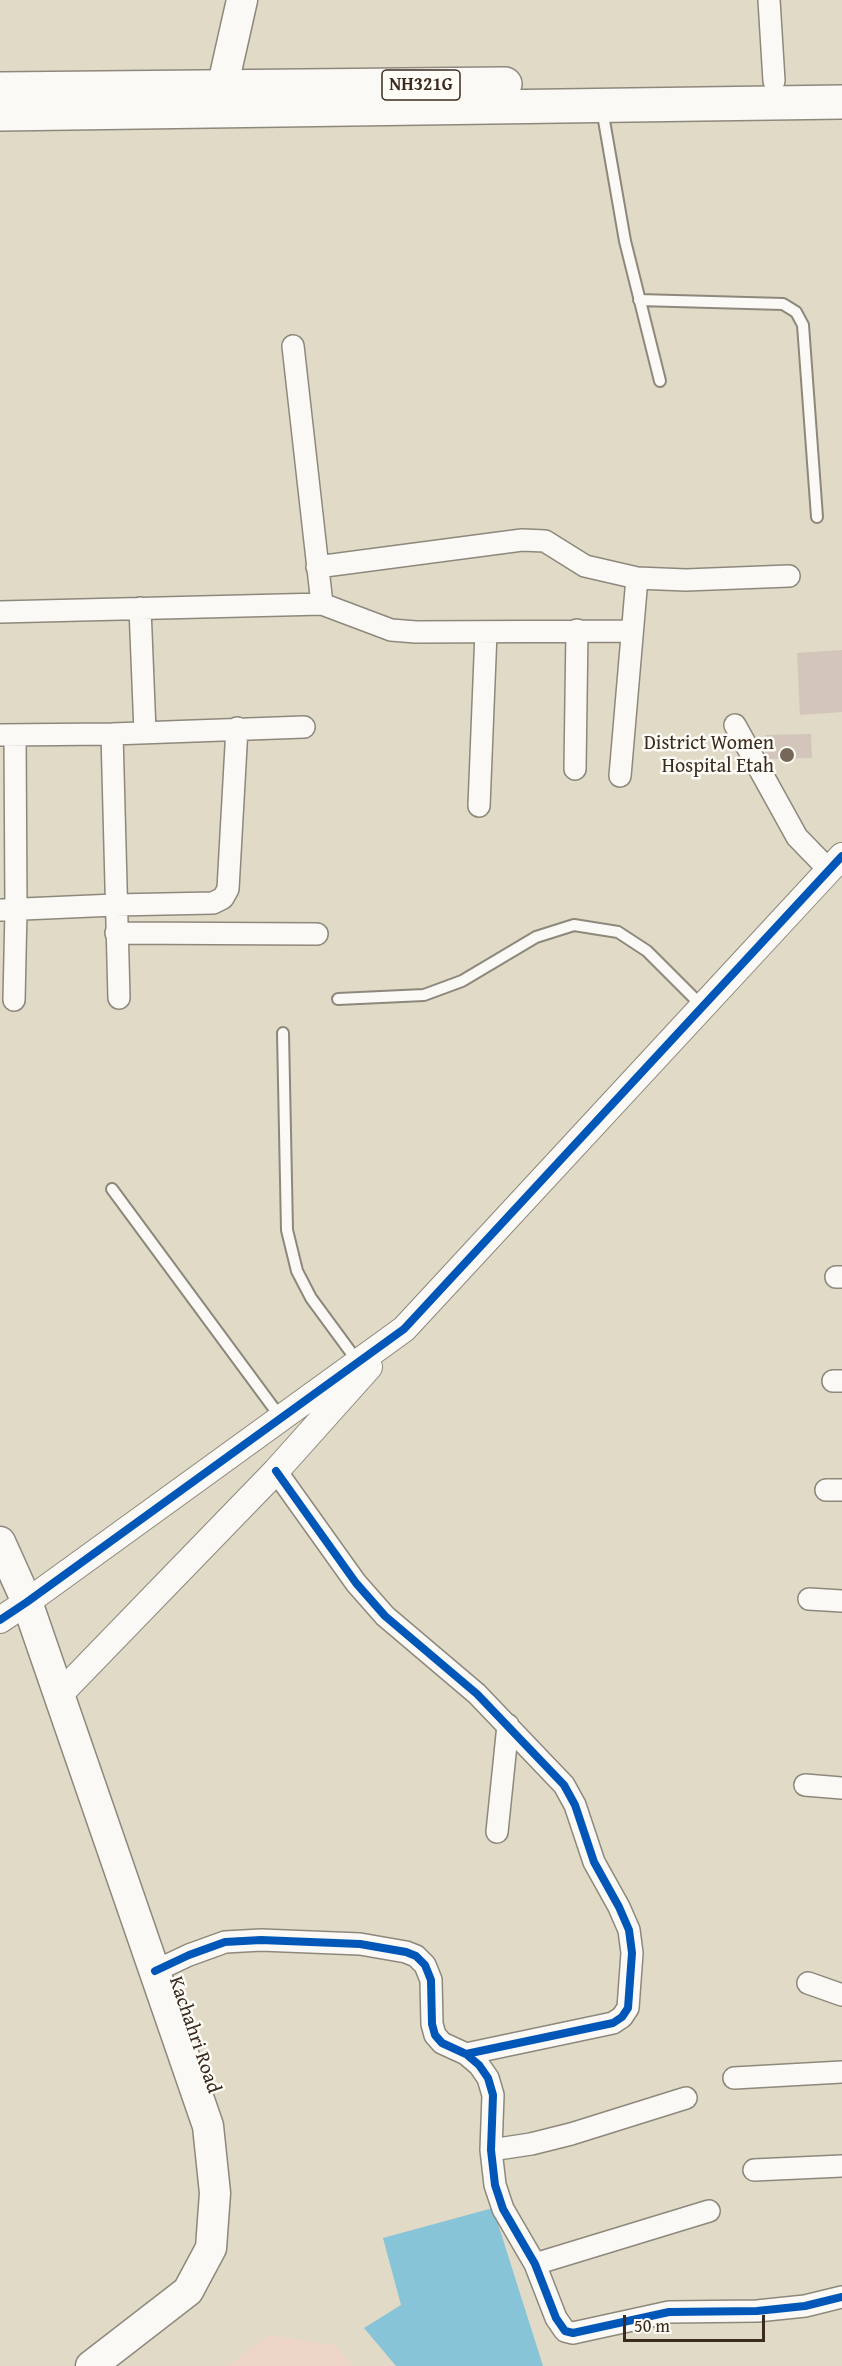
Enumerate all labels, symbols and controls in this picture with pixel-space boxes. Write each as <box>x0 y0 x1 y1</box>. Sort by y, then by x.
road number: NH321G <box>382 70 460 100</box>
place label: District Women Hospital Etah <box>644 732 774 779</box>
marker: District Women Hospital Etah <box>778 746 796 764</box>
street label: Kachahri Road <box>163 1973 225 2097</box>
scale bar <box>626 2303 768 2341</box>
text: 50 m <box>634 2312 670 2339</box>

